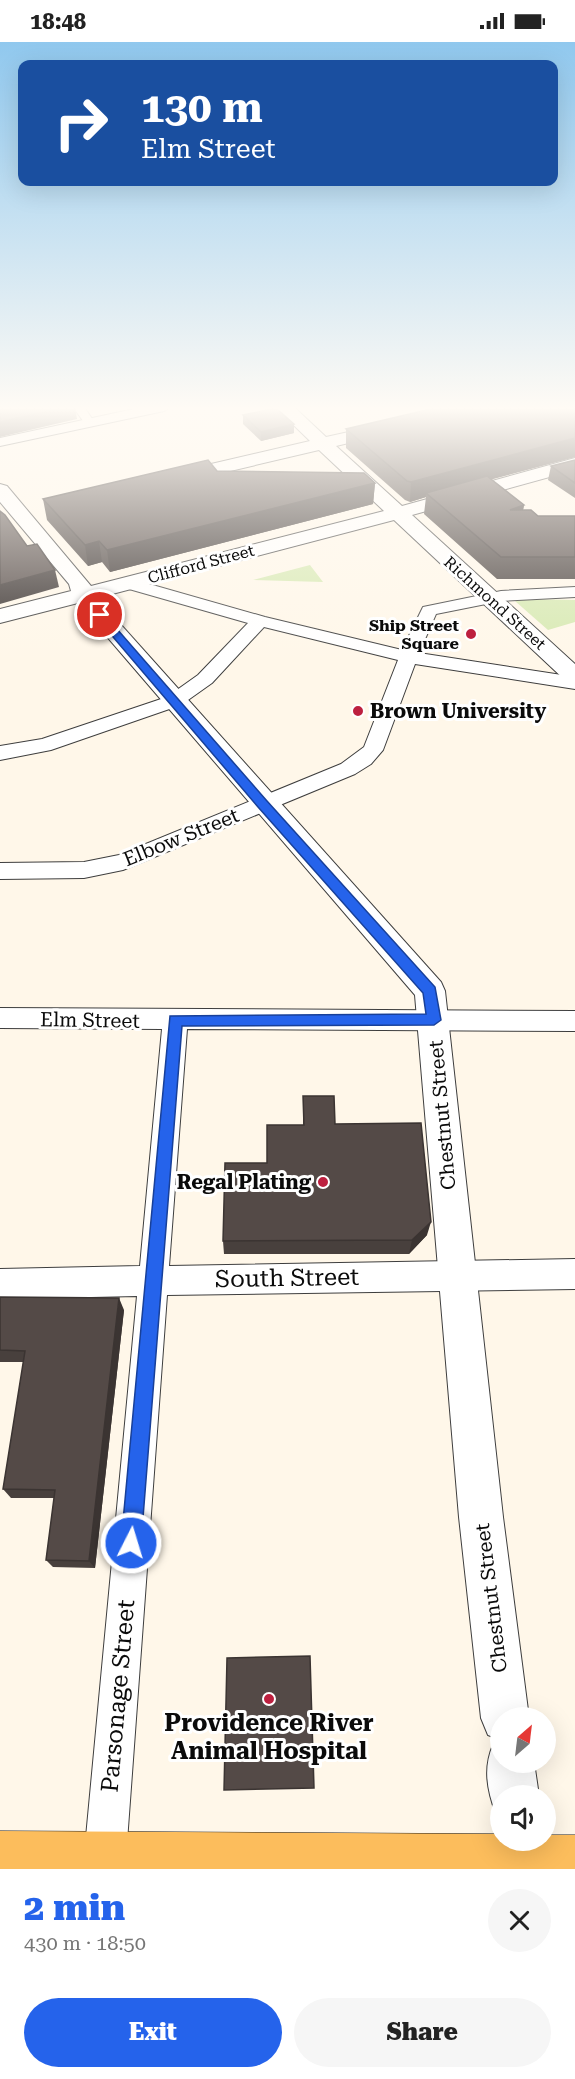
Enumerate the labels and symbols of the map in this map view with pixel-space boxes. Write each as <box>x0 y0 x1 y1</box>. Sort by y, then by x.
street label: Clifford Street <box>146 541 256 587</box>
street label: Richmond Street <box>440 552 550 654</box>
pin <box>74 589 125 640</box>
place label: Ship Street Square <box>369 616 460 653</box>
marker: Ship Street Square <box>464 627 478 641</box>
place label: Brown University <box>370 699 546 723</box>
marker: Brown University <box>351 704 365 718</box>
street label: Elbow Street <box>120 803 243 871</box>
street label: Elm Street <box>40 1007 141 1033</box>
street label: Chestnut Street <box>423 1039 461 1191</box>
place label: Regal Plating <box>177 1170 312 1194</box>
marker: Regal Plating <box>316 1175 330 1189</box>
street label: South Street <box>215 1263 359 1293</box>
position arrow <box>99 1511 163 1575</box>
street label: Chestnut Street <box>470 1521 512 1674</box>
street label: Parsonage Street <box>96 1598 140 1793</box>
marker: Providence River Animal Hospital <box>262 1692 276 1706</box>
north arrow <box>490 1707 556 1773</box>
place label: Providence River Animal Hospital <box>164 1709 374 1765</box>

